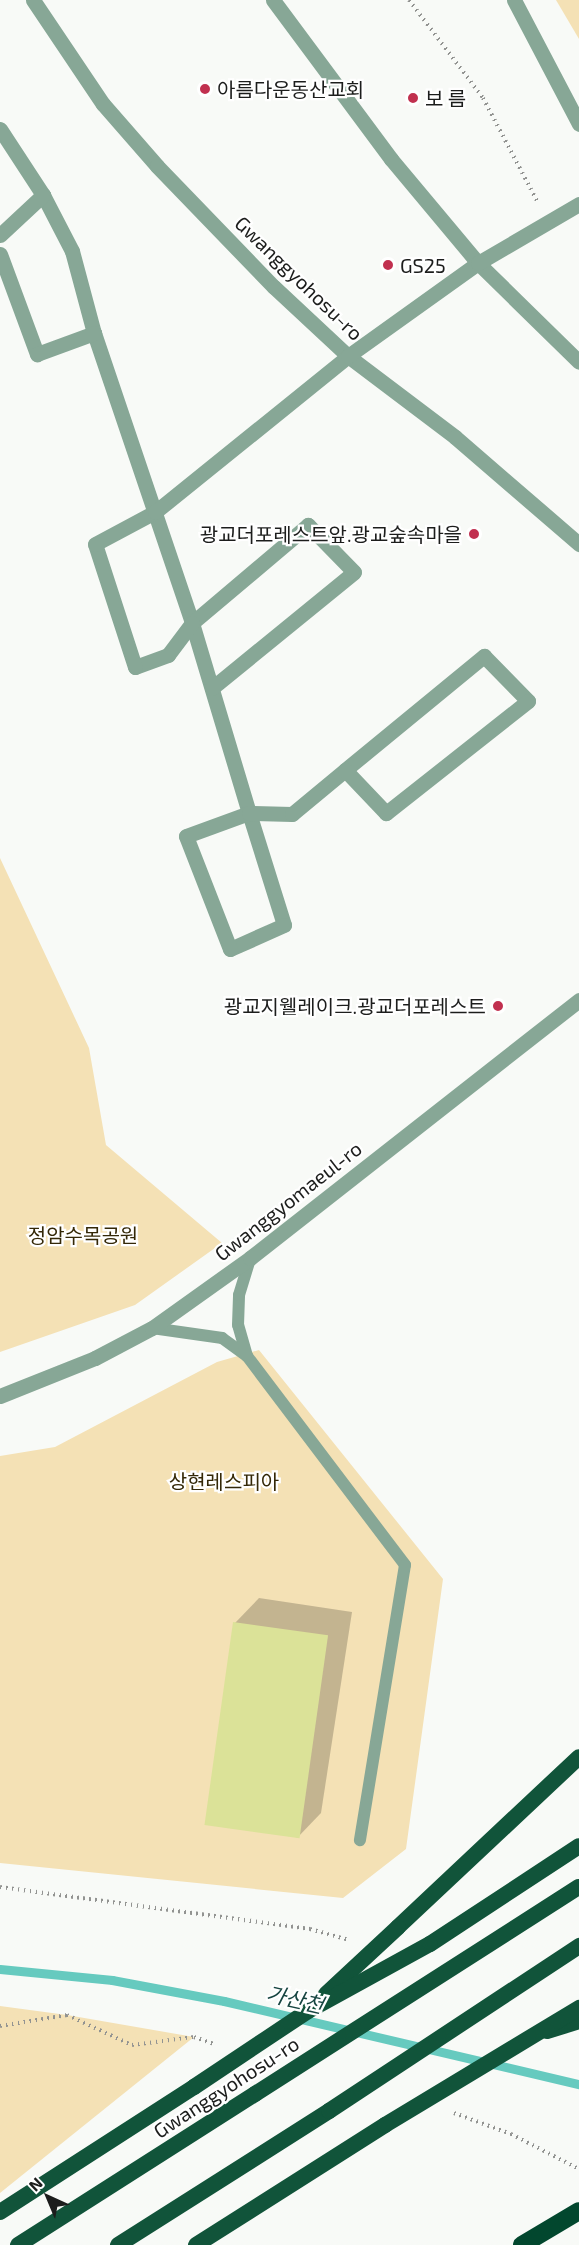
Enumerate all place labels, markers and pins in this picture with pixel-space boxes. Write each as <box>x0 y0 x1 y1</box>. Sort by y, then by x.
place label: 아름다운동산교회 <box>217 77 364 101</box>
marker: 아름다운동산교회 <box>198 82 212 96</box>
place label: 보 름 <box>425 86 466 110</box>
marker: 보 름 <box>406 91 420 105</box>
place label: GS25 <box>400 253 446 277</box>
marker: GS25 <box>381 258 395 272</box>
place label: 광교더포레스트앞.광교숲속마을 <box>200 522 462 546</box>
marker: 광교더포레스트앞.광교숲속마을 <box>467 527 481 541</box>
place label: 광교지웰레이크.광교더포레스트 <box>224 994 486 1018</box>
marker: 광교지웰레이크.광교더포레스트 <box>491 999 505 1013</box>

